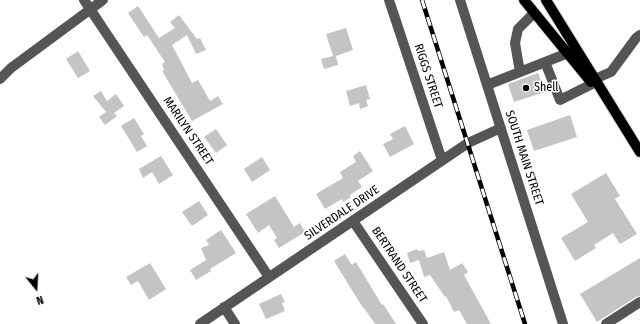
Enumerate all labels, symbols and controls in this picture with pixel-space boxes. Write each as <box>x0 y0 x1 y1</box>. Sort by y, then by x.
street label: RIGGS STREET <box>411 42 445 110</box>
place label: Shell <box>534 81 559 95</box>
marker: Shell <box>521 83 531 93</box>
street label: MARILYN STREET <box>160 94 216 168</box>
street label: SOUTH MAIN STREET <box>502 109 546 207</box>
street label: SILVERDALE DRIVE <box>302 183 382 243</box>
street label: BERTRAND STREET <box>368 224 430 306</box>
north arrow <box>16 268 56 308</box>
text: N <box>35 293 45 307</box>

